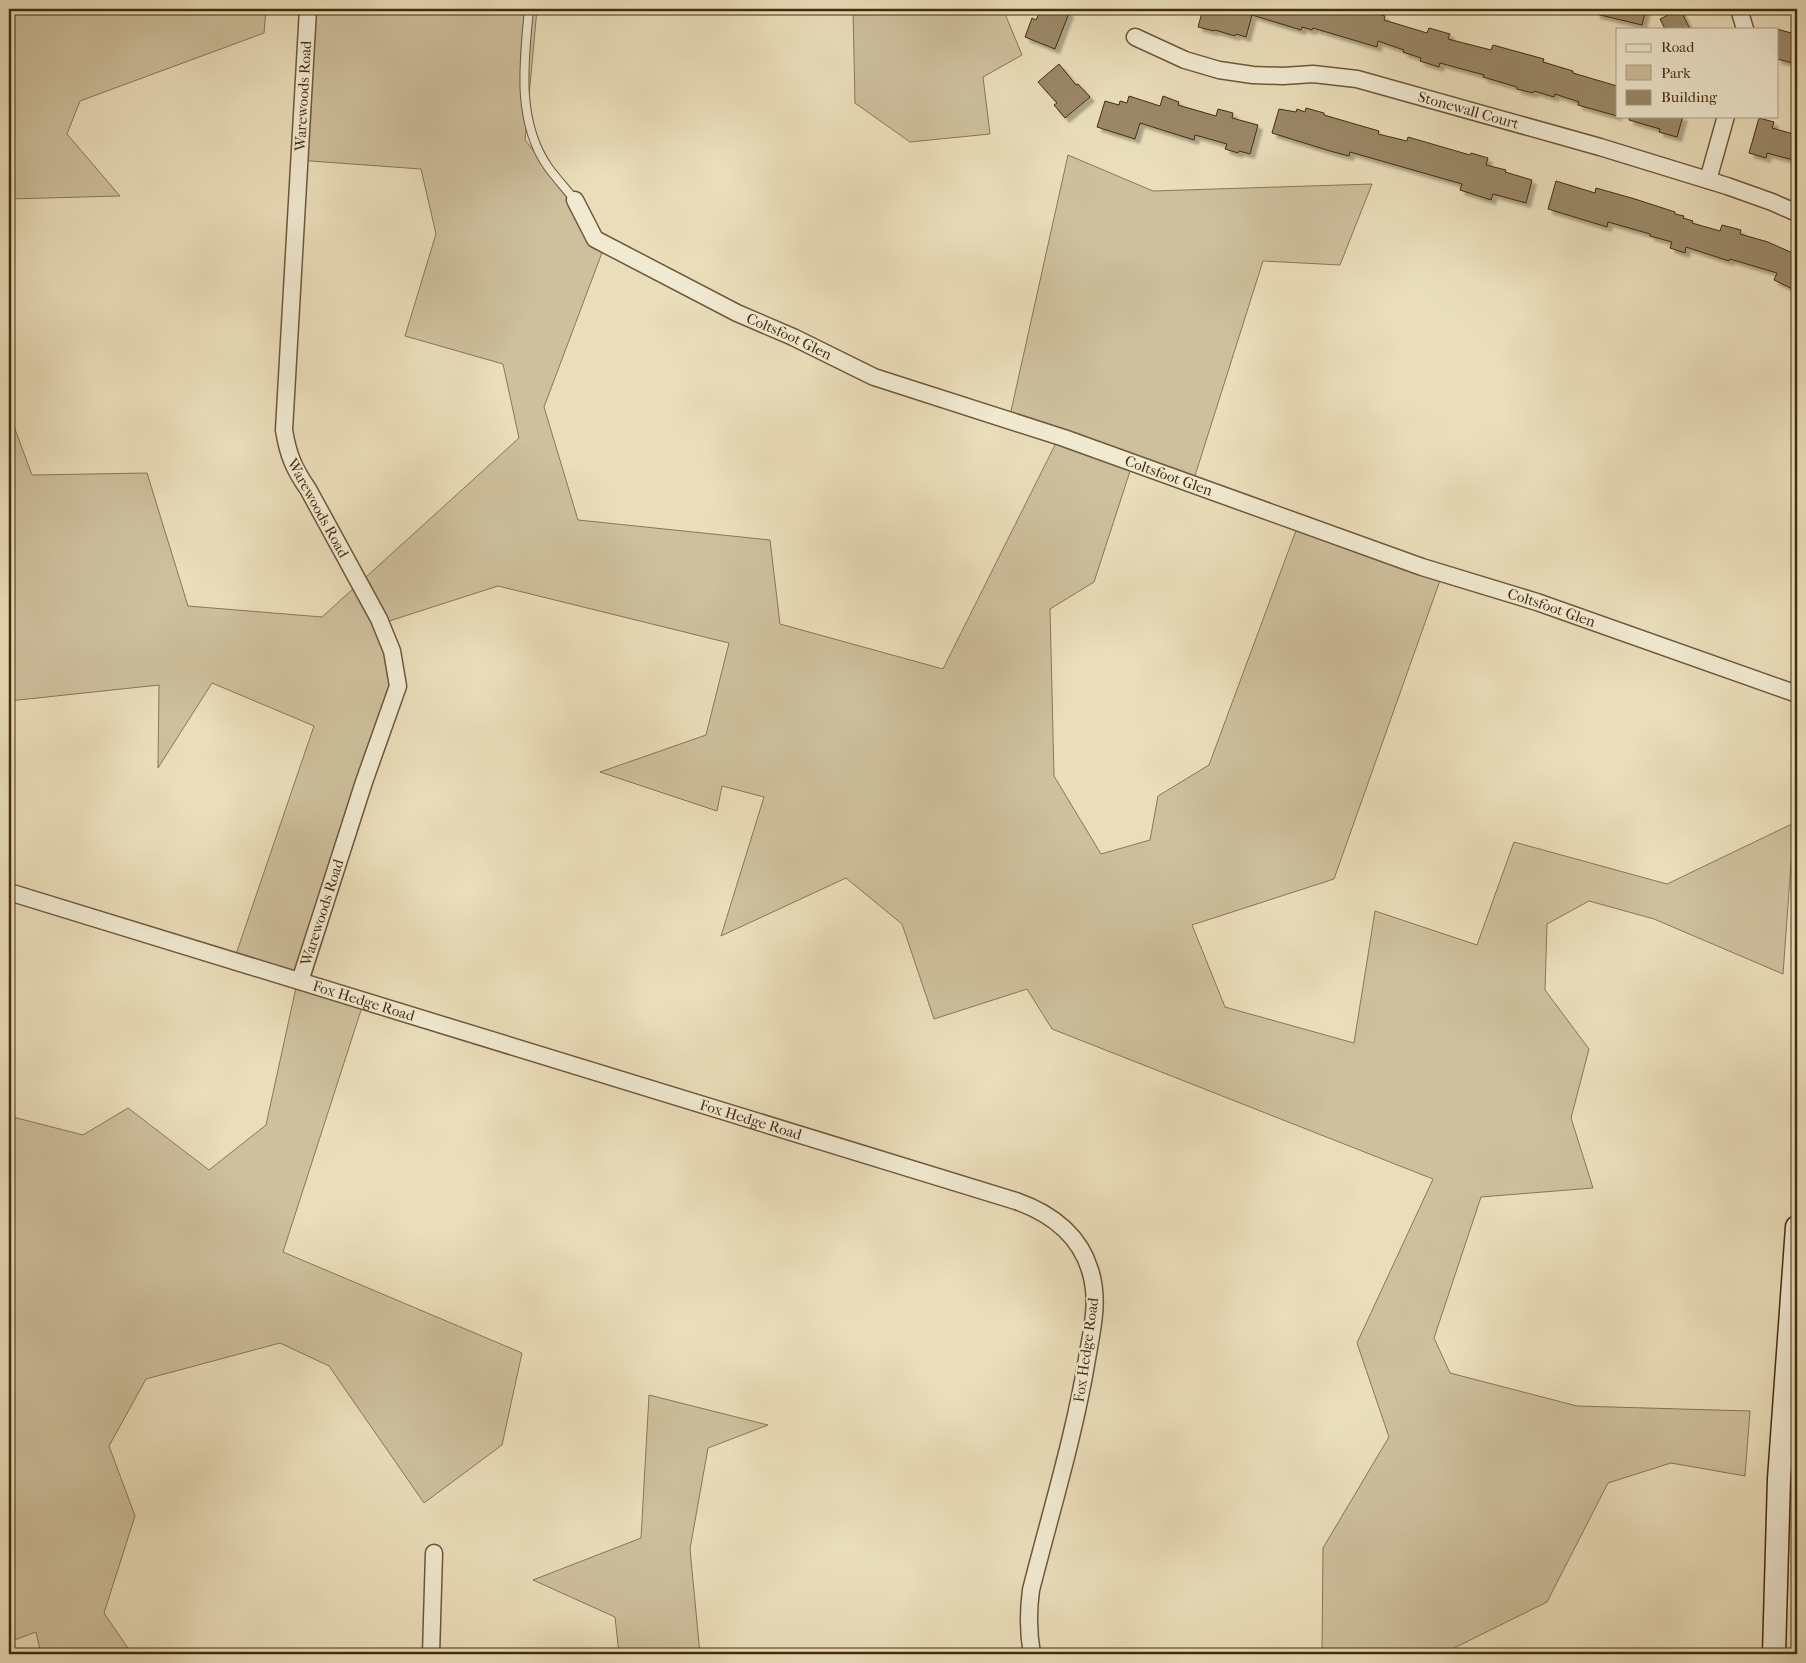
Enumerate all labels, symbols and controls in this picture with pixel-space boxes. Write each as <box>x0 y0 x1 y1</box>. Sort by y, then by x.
legend <box>1616 28 1778 118</box>
text: Road <box>1661 38 1695 56</box>
street label: Warewoods Road <box>291 39 315 153</box>
text: Park <box>1661 64 1691 82</box>
street label: Stonewall Court <box>1416 88 1522 133</box>
text: Building <box>1661 88 1718 106</box>
street label: Coltsfoot Glen <box>744 309 835 364</box>
street label: Coltsfoot Glen <box>1122 452 1215 500</box>
street label: Warewoods Road <box>283 454 353 561</box>
street label: Coltsfoot Glen <box>1505 585 1598 631</box>
street label: Warewoods Road <box>296 856 348 969</box>
street label: Fox Hedge Road <box>311 977 418 1025</box>
street label: Fox Hedge Road <box>698 1096 805 1144</box>
street label: Fox Hedge Road <box>1070 1296 1102 1404</box>

